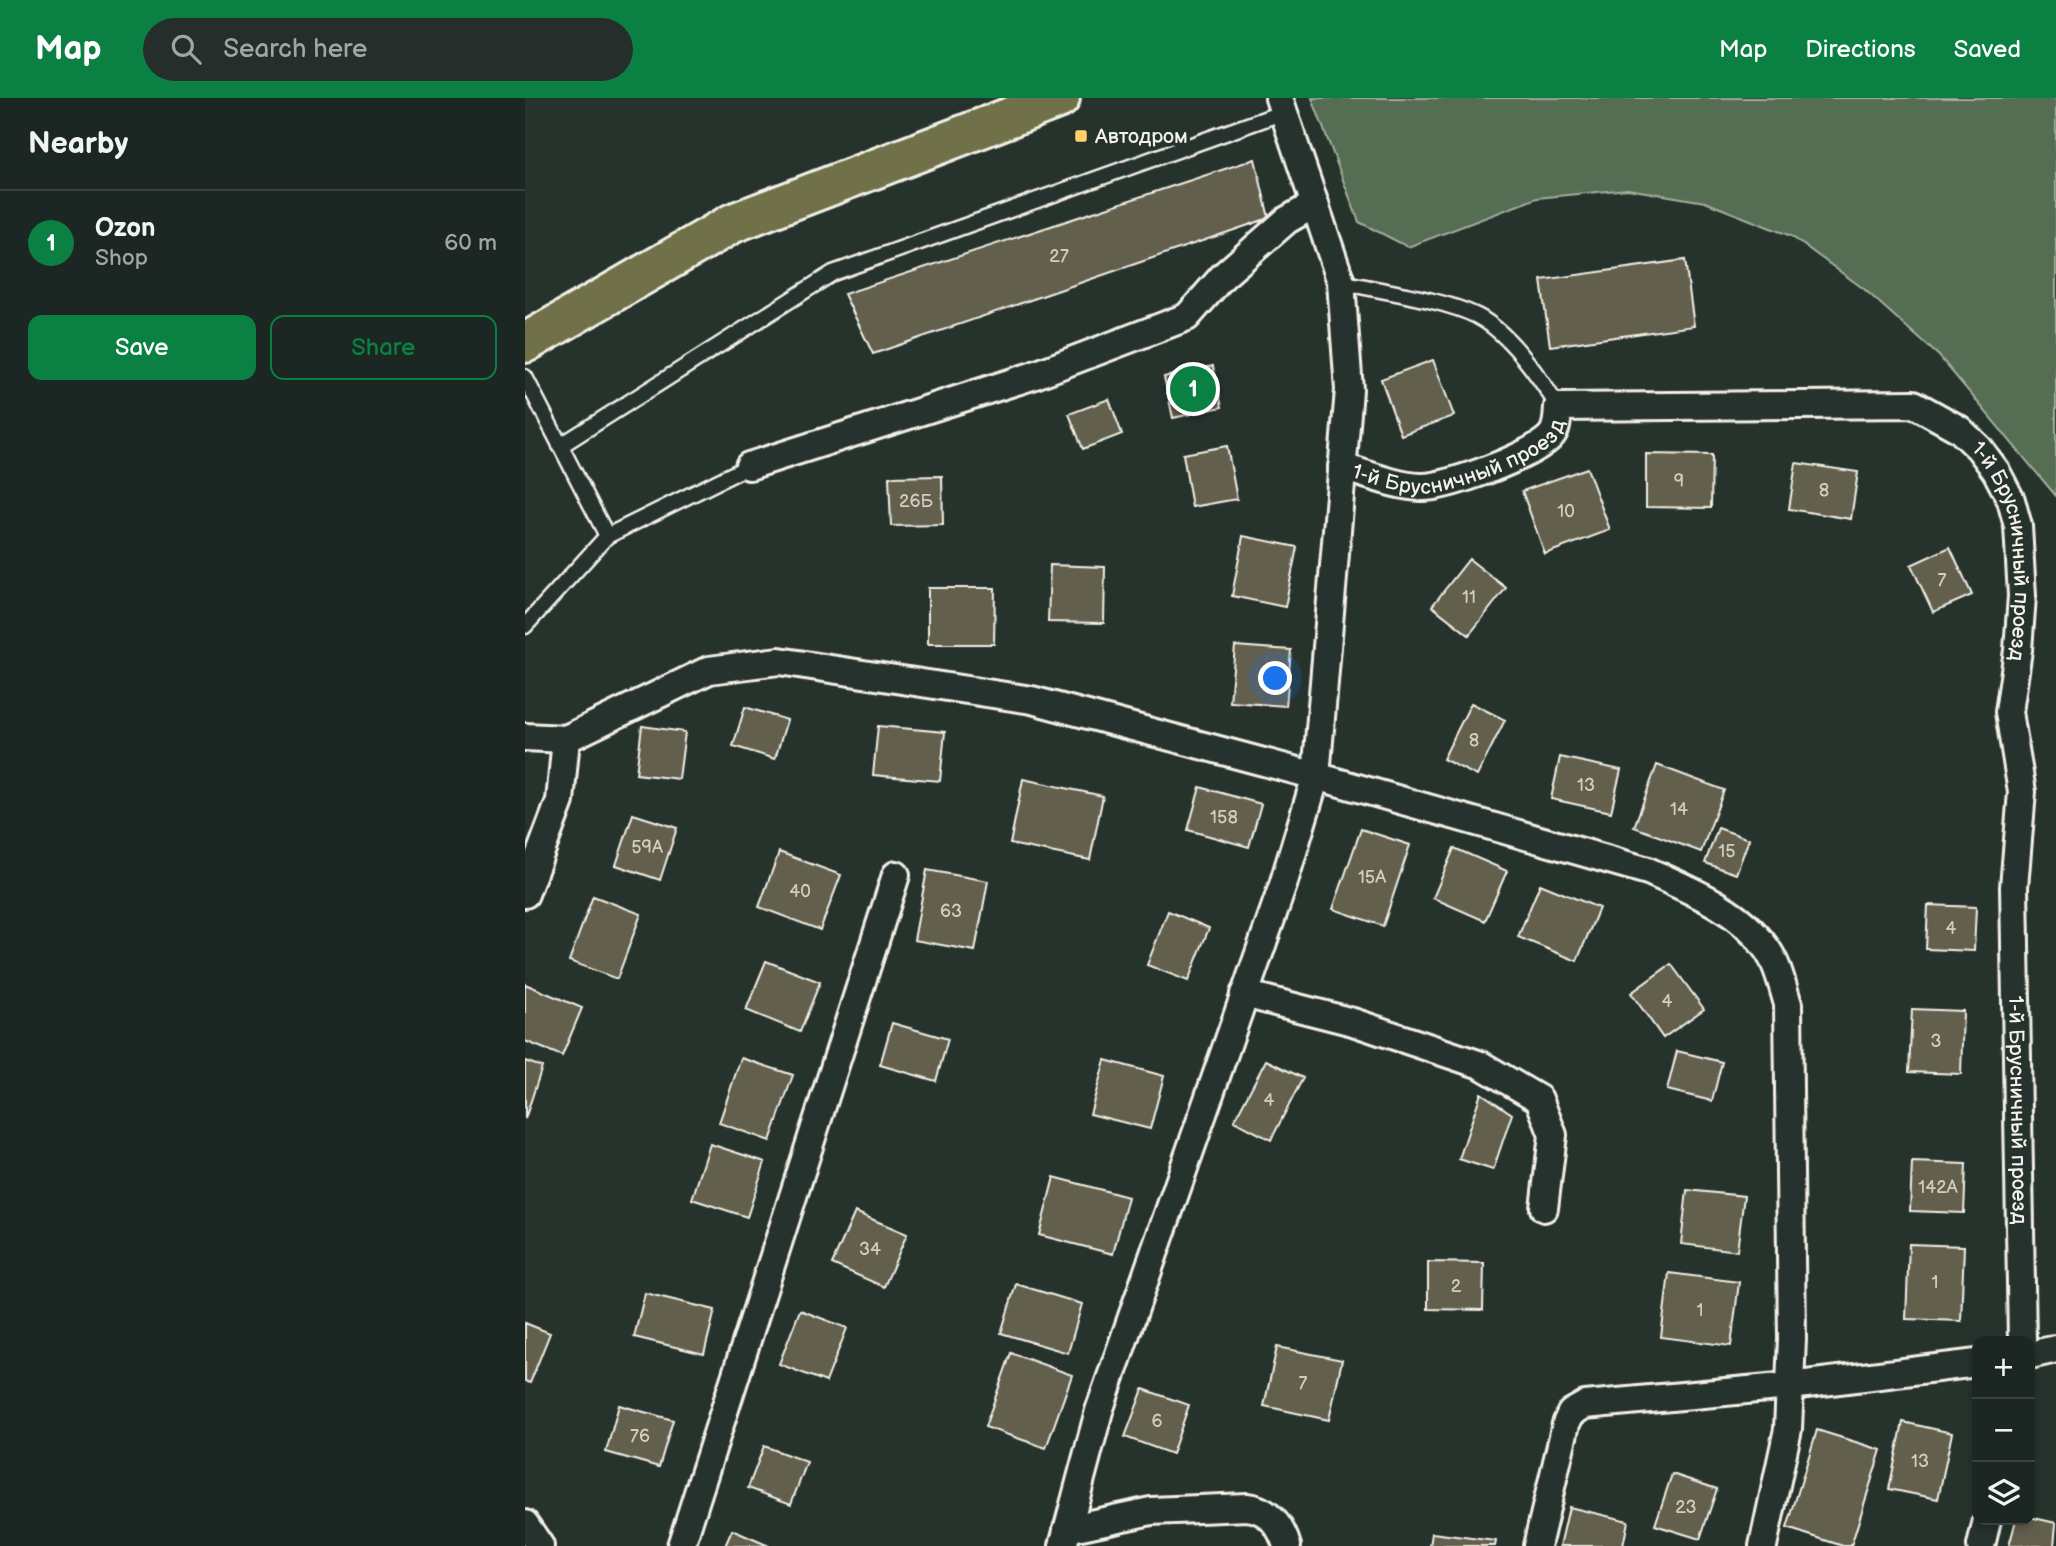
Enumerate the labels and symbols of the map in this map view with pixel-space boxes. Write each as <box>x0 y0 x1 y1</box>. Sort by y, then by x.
place label: Автодром <box>1094 124 1188 149</box>
marker: Автодром <box>1073 128 1089 144</box>
house number: 27 <box>1049 246 1069 267</box>
pin: 1 <box>1170 363 1216 415</box>
street label: 1-й Брусничный проезд <box>1349 417 1570 500</box>
street label: 1-й Брусничный проезд <box>1967 436 2035 663</box>
house number: 9 <box>1674 471 1684 492</box>
house number: 8 <box>1819 480 1829 501</box>
house number: 26Б <box>899 491 934 512</box>
house number: 10 <box>1557 501 1575 522</box>
house number: 7 <box>1938 570 1947 591</box>
house number: 11 <box>1462 587 1476 608</box>
your location <box>1258 661 1292 695</box>
house number: 8 <box>1469 730 1479 751</box>
house number: 13 <box>1577 775 1595 796</box>
house number: 14 <box>1670 799 1688 820</box>
house number: 158 <box>1210 807 1238 828</box>
house number: 59А <box>631 837 663 858</box>
house number: 15 <box>1718 841 1736 862</box>
house number: 15А <box>1358 867 1386 888</box>
house number: 40 <box>789 881 811 902</box>
house number: 63 <box>940 901 962 922</box>
house number: 4 <box>1946 918 1957 939</box>
house number: 4 <box>1662 991 1673 1012</box>
street label: 1-й Брусничный проезд <box>2003 995 2032 1225</box>
house number: 3 <box>1930 1031 1942 1052</box>
house number: 4 <box>1264 1090 1275 1111</box>
house number: 142А <box>1918 1177 1958 1198</box>
house number: 34 <box>859 1239 881 1260</box>
house number: 1 <box>1932 1272 1938 1293</box>
house number: 2 <box>1451 1276 1462 1297</box>
house number: 1 <box>1697 1300 1703 1321</box>
house number: 7 <box>1299 1373 1308 1394</box>
house number: 6 <box>1152 1411 1163 1432</box>
house number: 76 <box>630 1426 650 1447</box>
house number: 13 <box>1911 1451 1929 1472</box>
house number: 23 <box>1675 1497 1697 1518</box>

